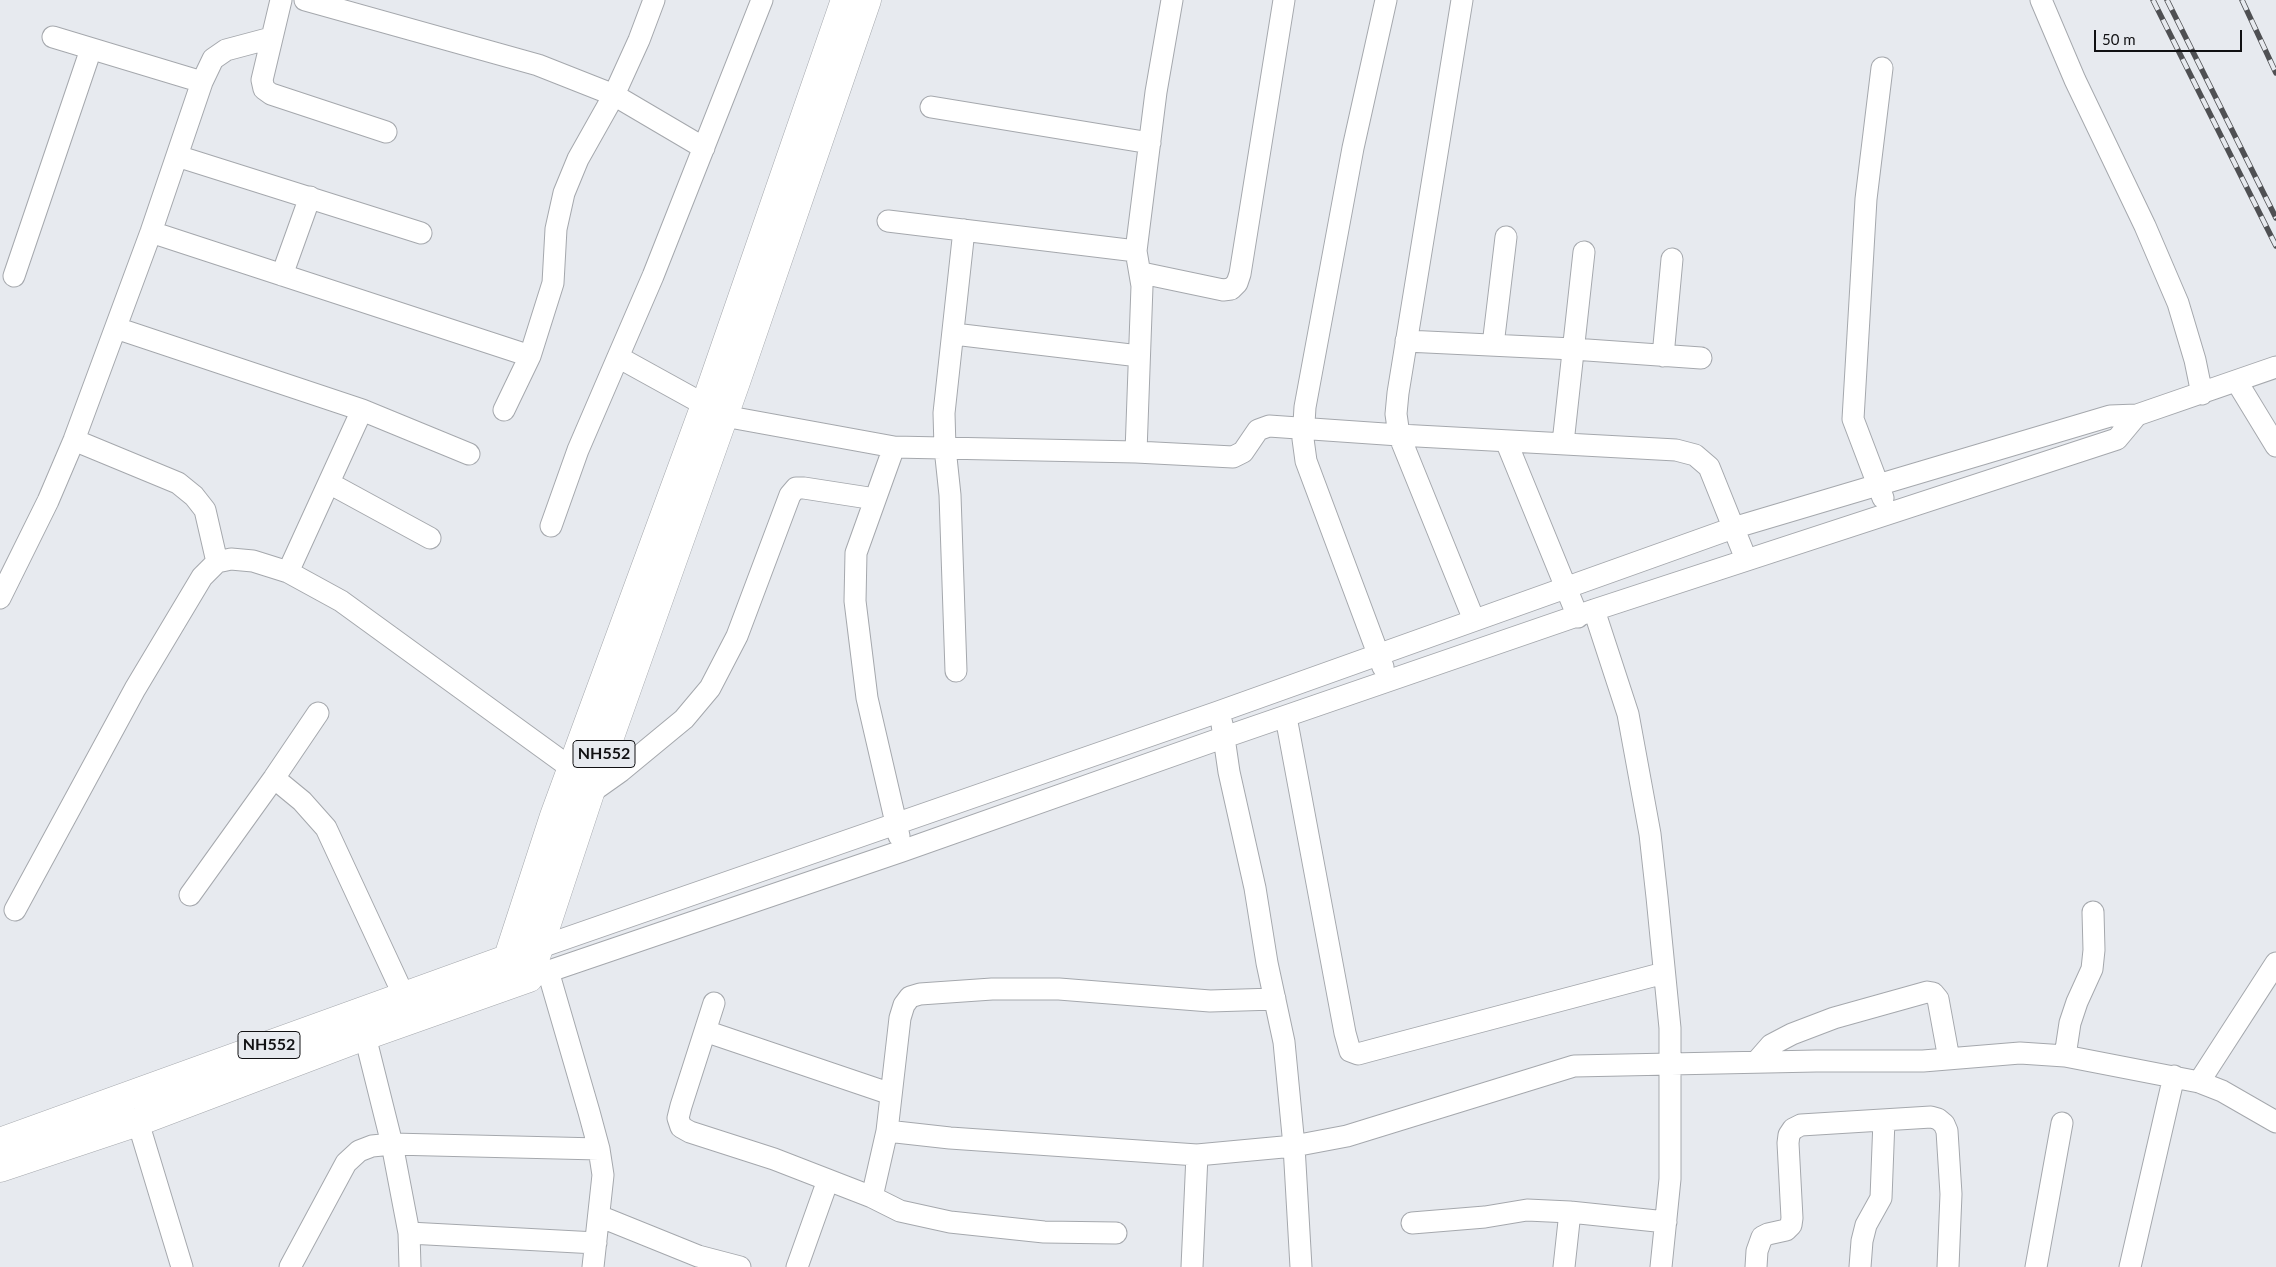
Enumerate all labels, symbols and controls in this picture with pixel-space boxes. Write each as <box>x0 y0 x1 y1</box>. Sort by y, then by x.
scale bar <box>2096 20 2244 52</box>
text: 50 m <box>2102 30 2136 48</box>
road number: NH552 <box>573 741 635 768</box>
road number: NH552 <box>238 1032 300 1058</box>

